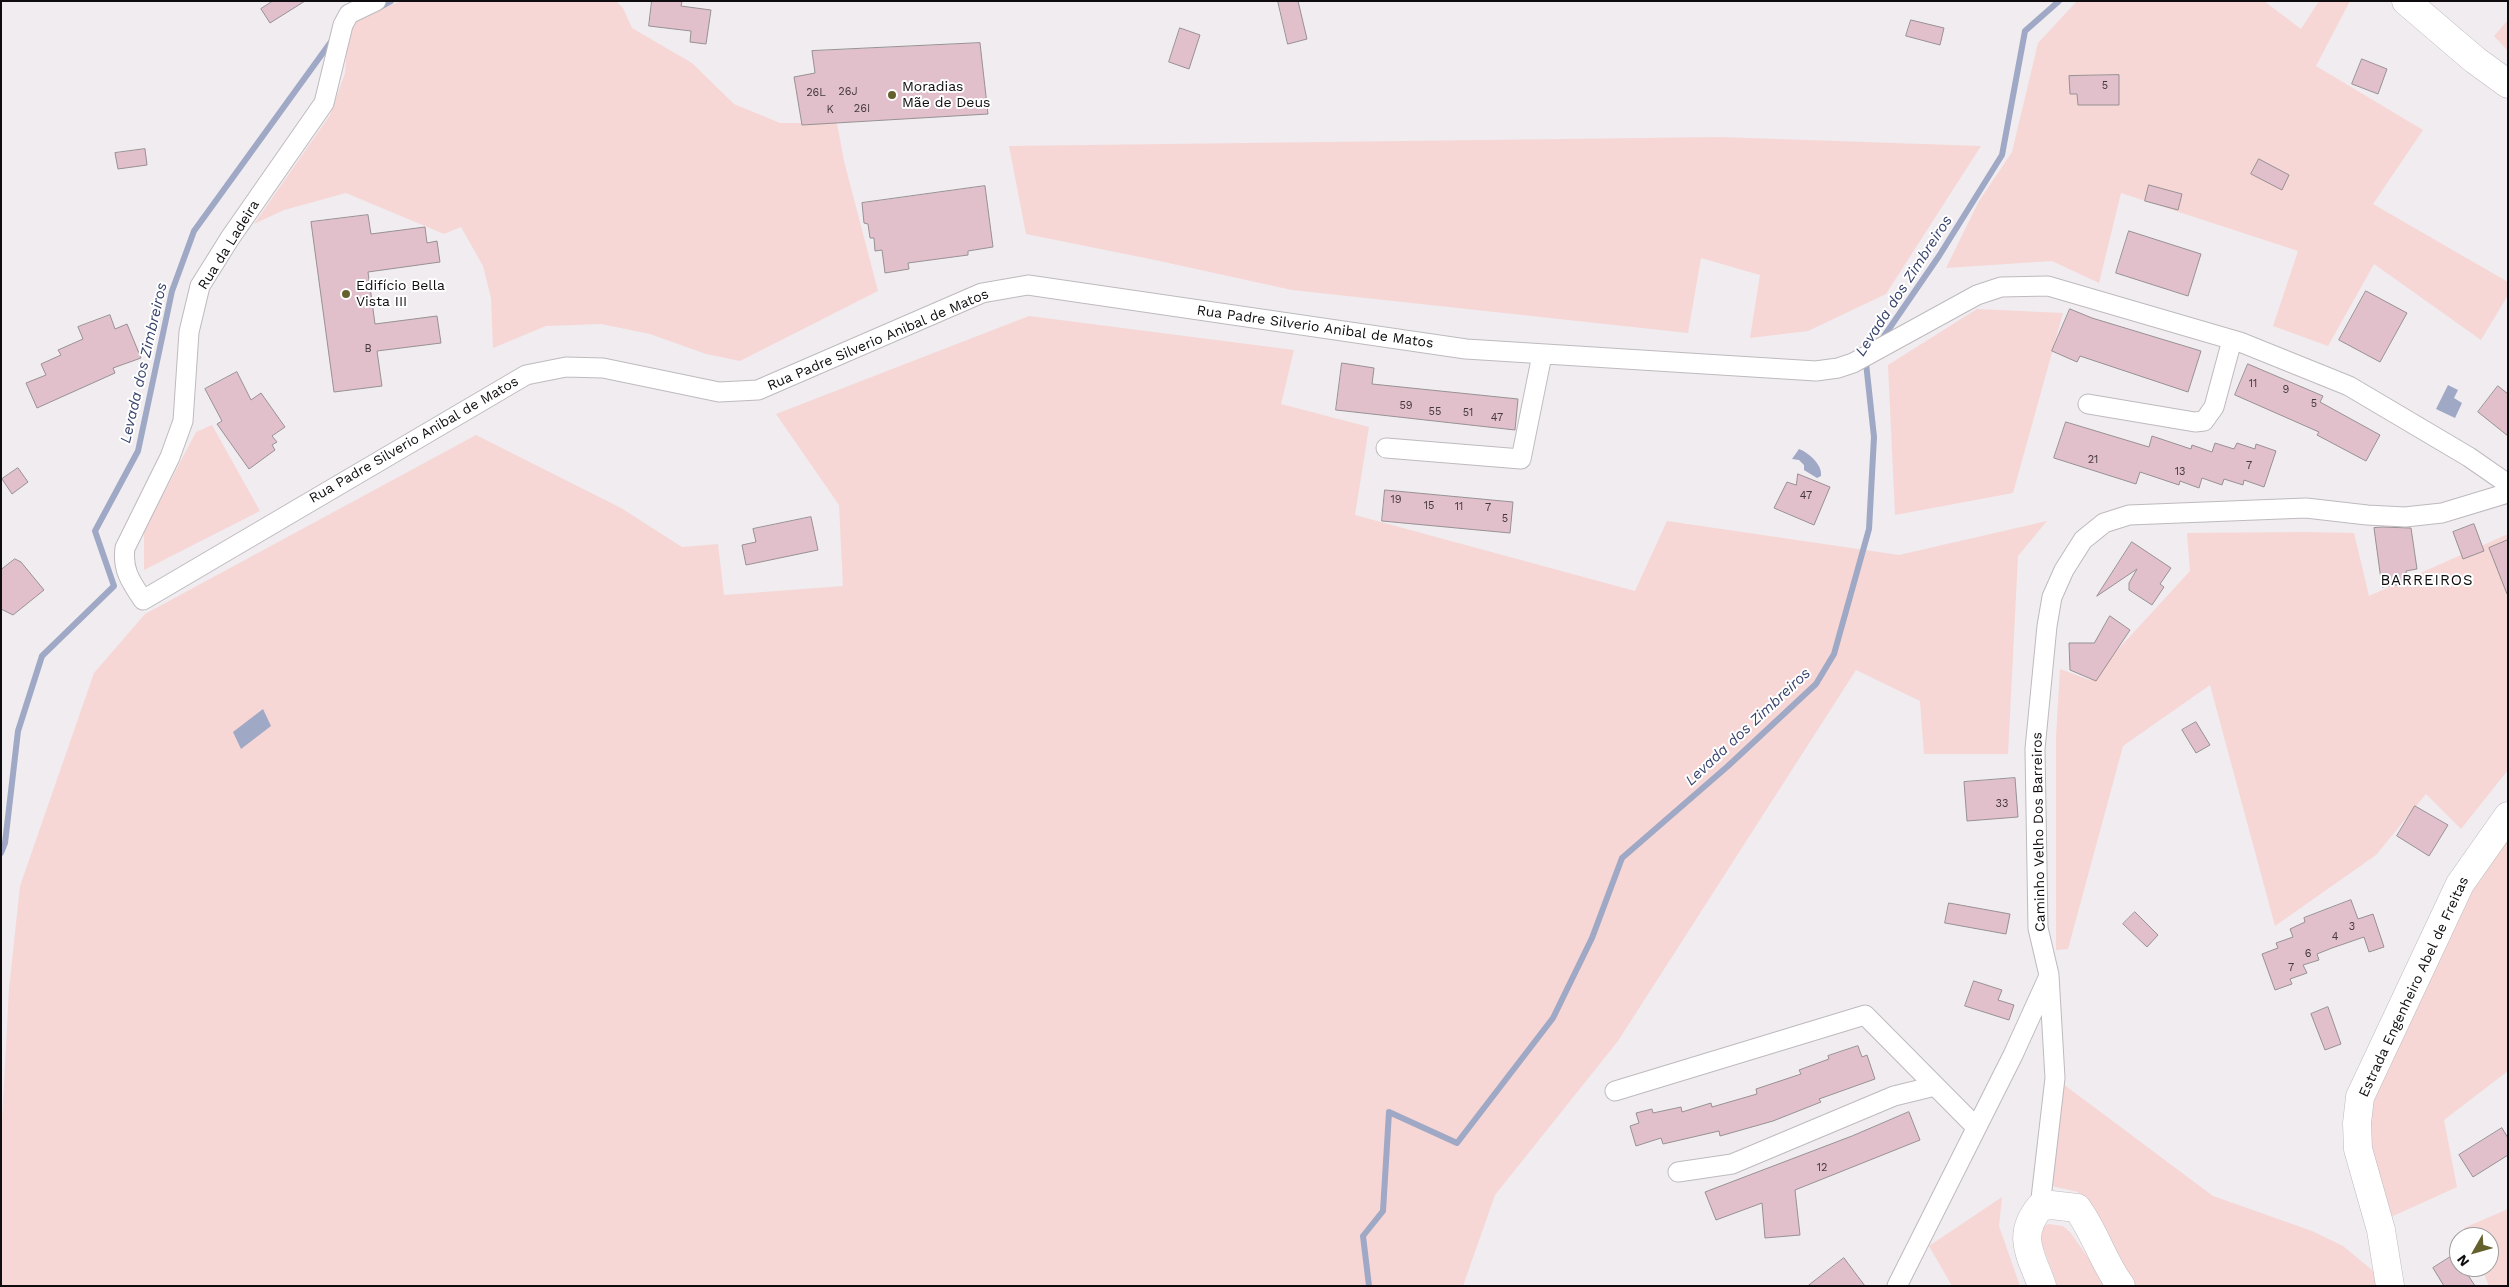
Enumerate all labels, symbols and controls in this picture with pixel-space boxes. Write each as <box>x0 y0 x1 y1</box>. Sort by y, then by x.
place label: Moradias Mãe de Deus <box>902 79 990 111</box>
house number: 5 <box>2102 79 2108 93</box>
house number: 26J <box>838 85 858 99</box>
house number: 26L <box>806 86 826 100</box>
marker: Moradias Mãe de Deus <box>886 89 898 101</box>
house number: 26I <box>854 102 870 116</box>
house number: K <box>826 103 834 117</box>
street label: Rua da Ladeira <box>195 197 263 293</box>
water label: Levada dos Zimbreiros <box>1852 212 1956 360</box>
place label: Edifício Bella Vista III <box>356 278 445 310</box>
water label: Levada dos Zimbreiros <box>117 281 171 445</box>
street label: Rua Padre Silverio Anibal de Matos <box>765 286 991 394</box>
marker: Edifício Bella Vista III <box>340 288 352 300</box>
street label: Rua Padre Silverio Anibal de Matos <box>1196 302 1434 352</box>
house number: B <box>364 342 372 356</box>
street label: Rua Padre Silverio Anibal de Matos <box>306 373 522 507</box>
house number: 11 <box>2249 377 2257 391</box>
house number: 9 <box>2283 383 2289 397</box>
house number: 5 <box>2311 397 2317 411</box>
house number: 59 <box>1399 399 1413 413</box>
house number: 55 <box>1429 405 1441 419</box>
house number: 51 <box>1463 406 1473 420</box>
house number: 47 <box>1491 411 1503 425</box>
house number: 21 <box>2088 453 2098 467</box>
house number: 7 <box>2246 459 2252 473</box>
house number: 13 <box>2175 465 2185 479</box>
house number: 47 <box>1800 489 1812 503</box>
house number: 19 <box>1390 493 1402 507</box>
house number: 15 <box>1424 499 1434 513</box>
house number: 11 <box>1455 500 1463 514</box>
house number: 7 <box>1485 501 1491 515</box>
house number: 5 <box>1502 512 1508 526</box>
district label: BARREIROS <box>2379 572 2475 590</box>
water label: Levada dos Zimbreiros <box>1682 664 1814 790</box>
street label: Caminho Velho Dos Barreiros <box>2029 732 2049 932</box>
house number: 33 <box>1996 797 2008 811</box>
street label: Estrada Engenheiro Abel de Freitas <box>2355 874 2473 1100</box>
house number: 3 <box>2349 920 2355 934</box>
house number: 4 <box>2332 930 2338 944</box>
house number: 6 <box>2305 947 2311 961</box>
house number: 7 <box>2288 961 2294 975</box>
house number: 12 <box>1817 1161 1827 1175</box>
north arrow <box>2449 1227 2499 1277</box>
text: N <box>2453 1252 2472 1270</box>

